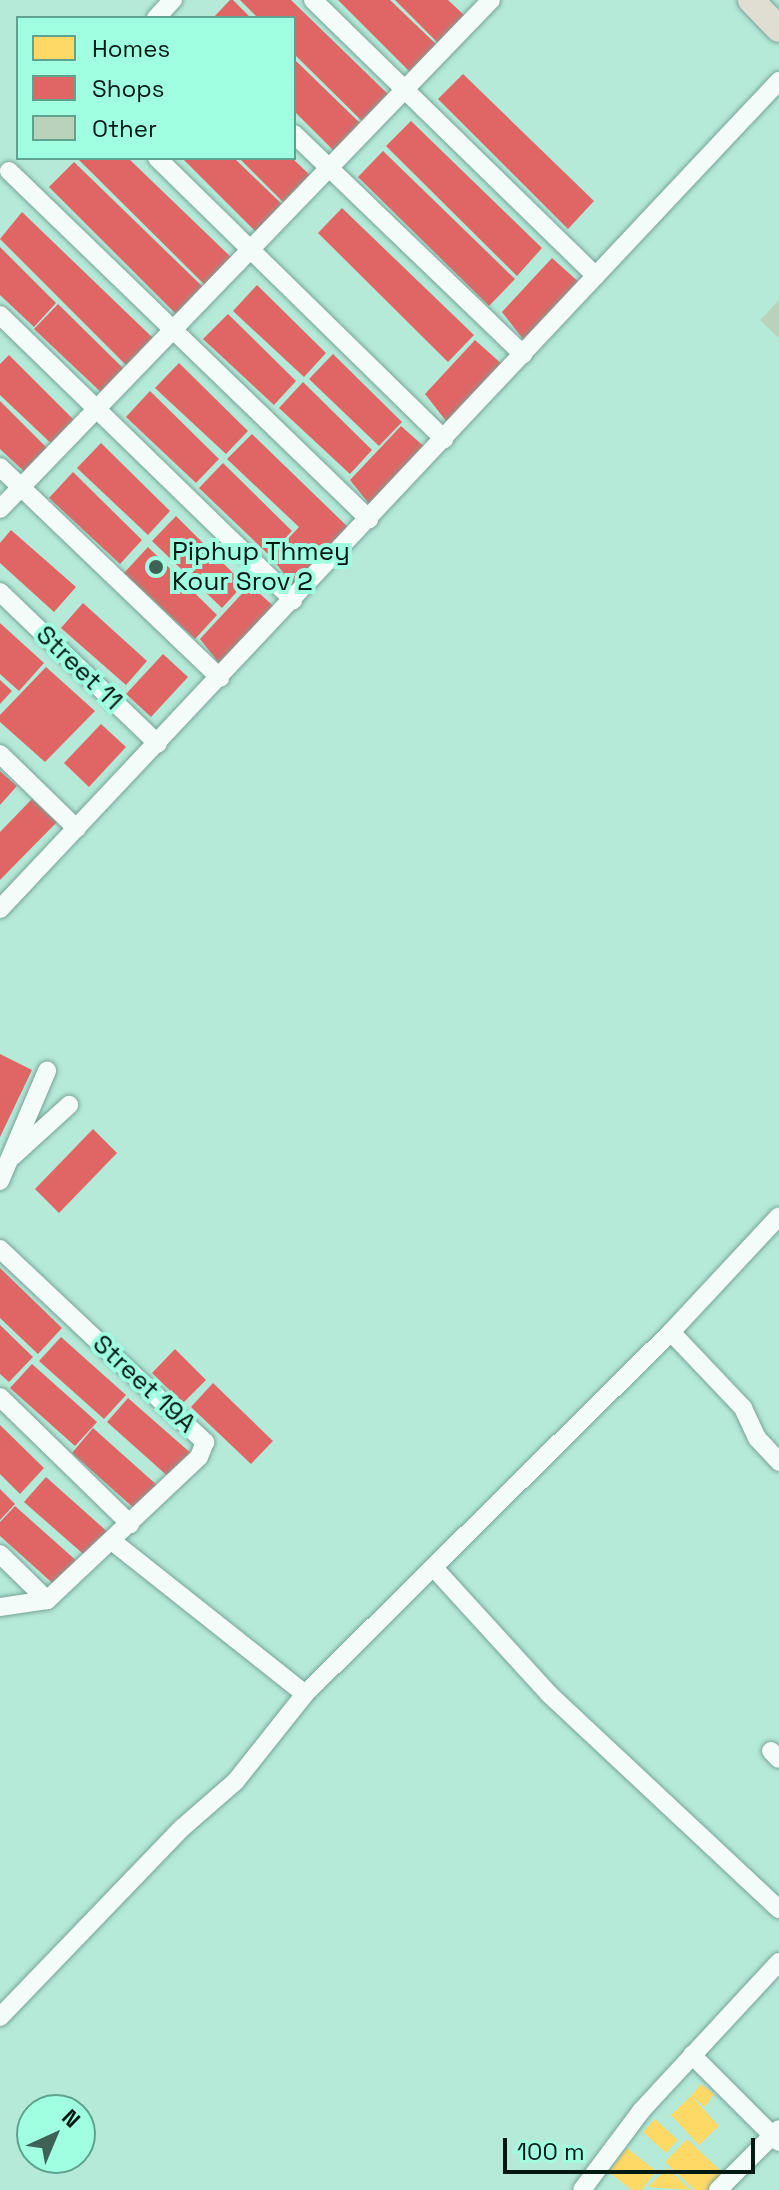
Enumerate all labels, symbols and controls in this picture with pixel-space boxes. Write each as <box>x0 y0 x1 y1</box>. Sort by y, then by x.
legend <box>16 16 296 160</box>
text: Homes <box>92 33 170 64</box>
text: Shops <box>92 73 164 104</box>
text: Other <box>92 113 157 144</box>
place label: Piphup Thmey Kour Srov 2 <box>172 536 351 598</box>
marker: Piphup Thmey Kour Srov 2 <box>147 558 165 576</box>
street label: Street 11 <box>29 619 129 717</box>
street label: Street 19A <box>86 1328 202 1440</box>
north arrow <box>16 2094 96 2174</box>
text: N <box>56 2103 86 2133</box>
scale bar <box>507 2122 759 2172</box>
text: 100 m <box>517 2136 585 2167</box>

